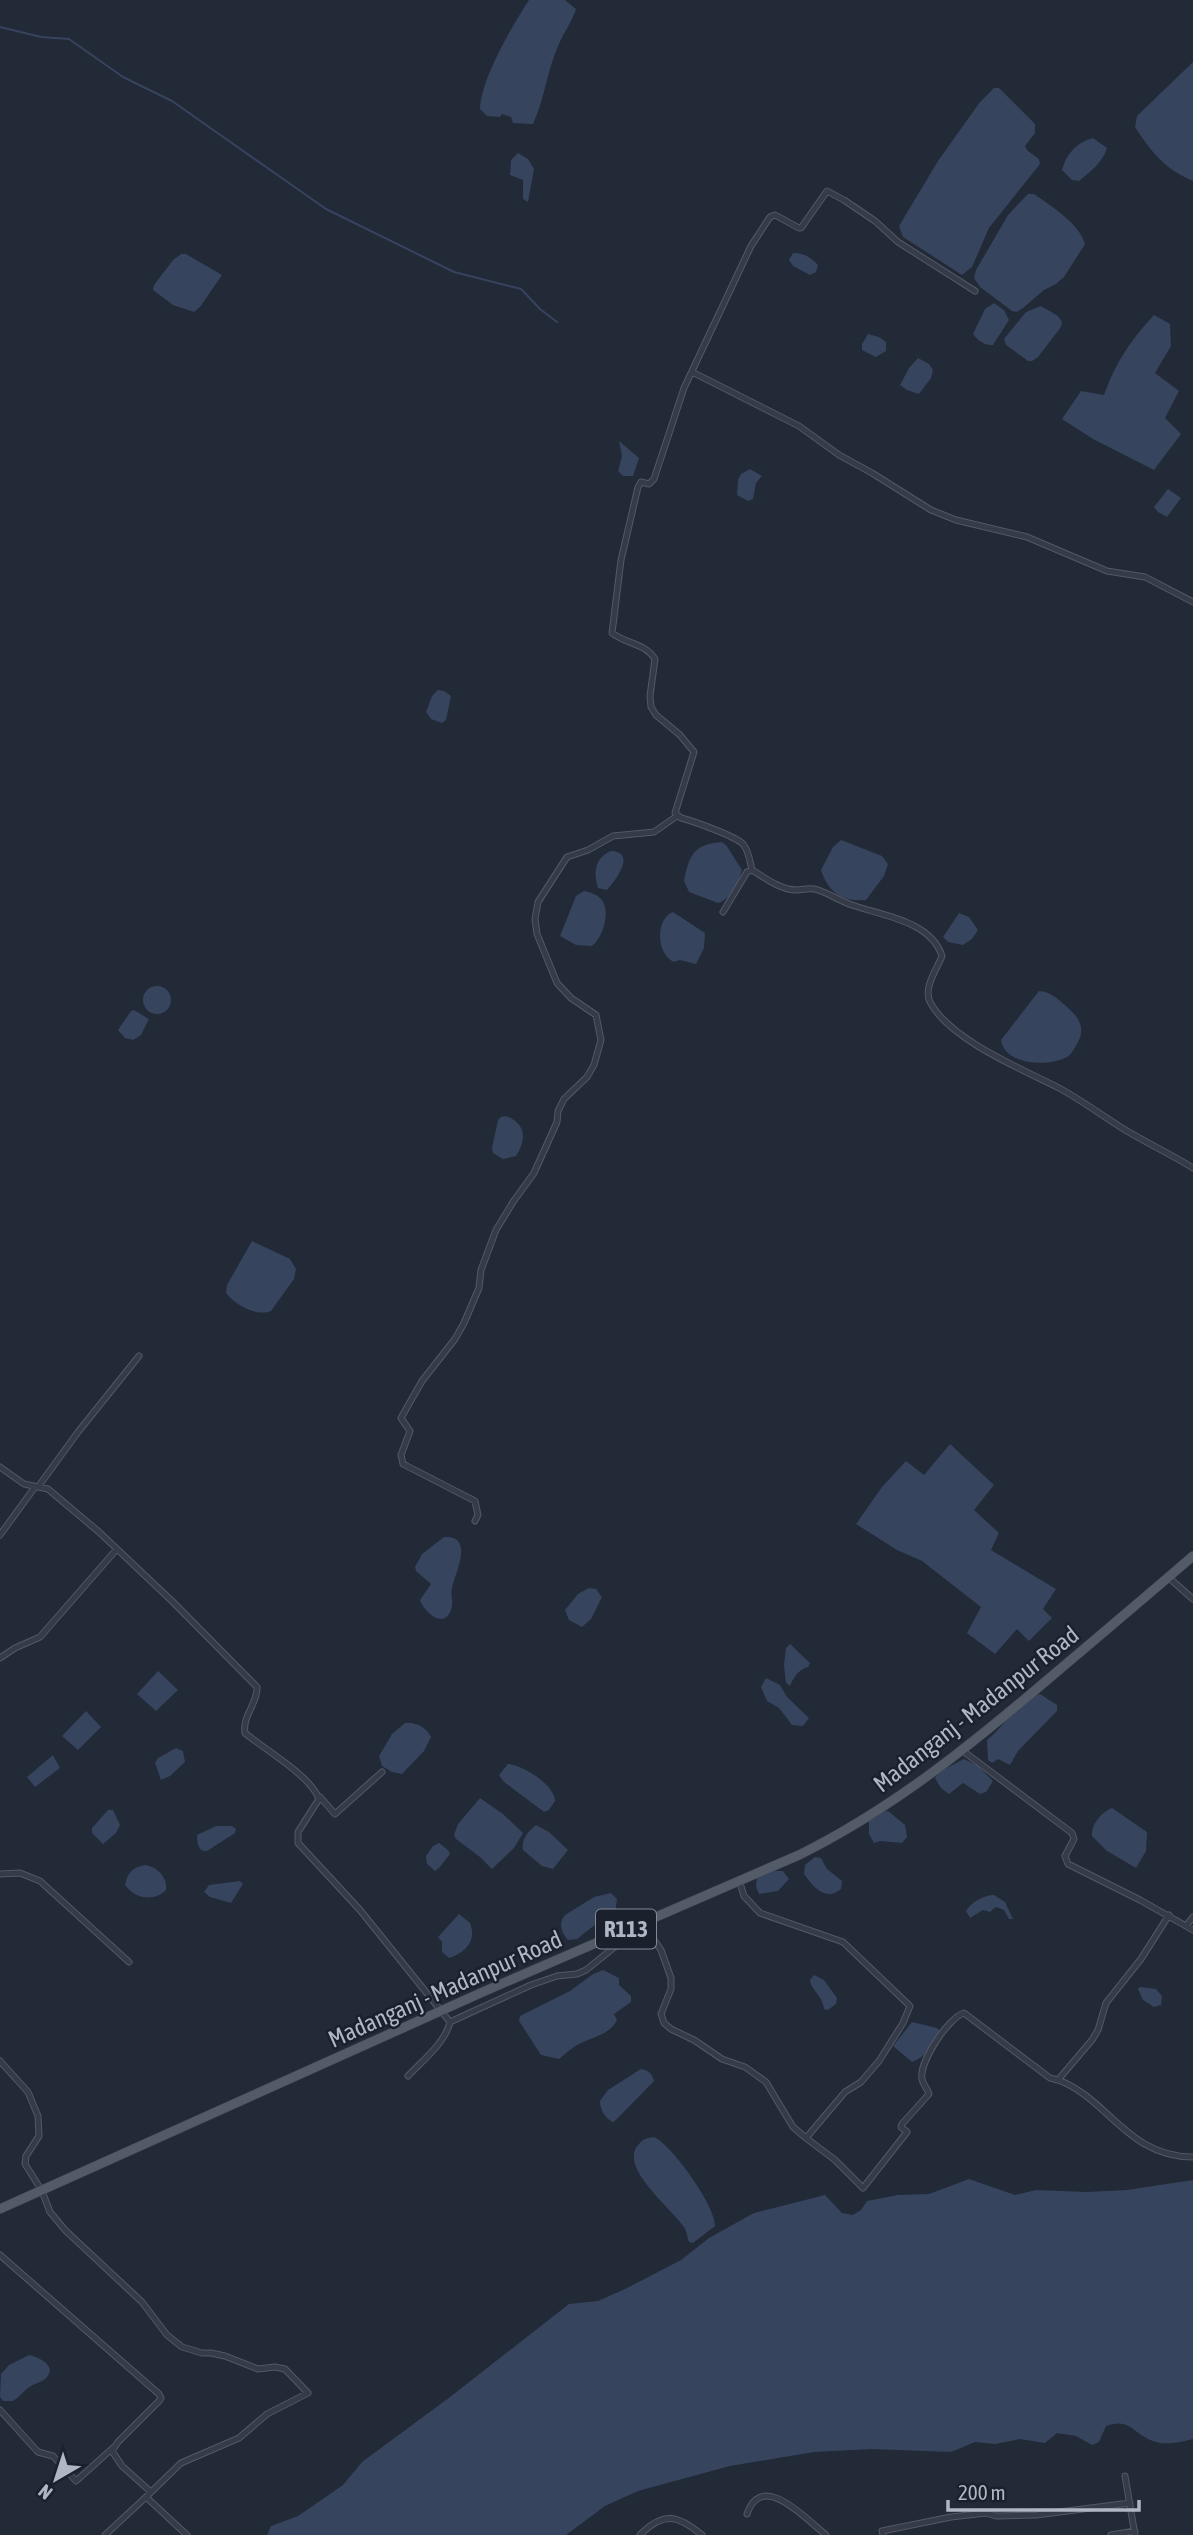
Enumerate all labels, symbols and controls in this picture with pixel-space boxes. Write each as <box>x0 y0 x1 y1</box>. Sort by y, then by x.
street label: Madanganj - Madanpur Road <box>868 1621 1084 1797</box>
road number: R113 <box>596 1910 656 1948</box>
street label: Madanganj - Madanpur Road <box>324 1925 566 2053</box>
north arrow <box>21 2444 91 2514</box>
scale bar <box>948 2468 1139 2512</box>
text: N <box>34 2480 57 2504</box>
text: 200 m <box>958 2480 1006 2504</box>

